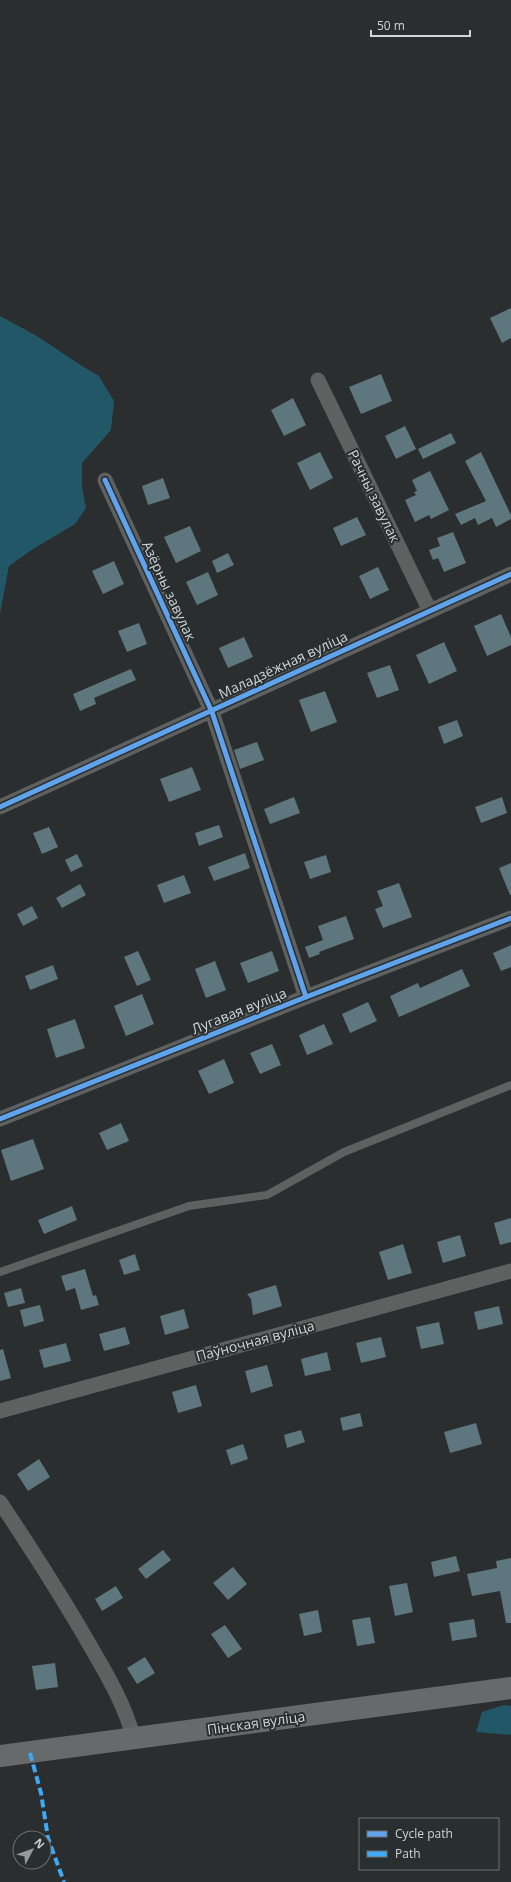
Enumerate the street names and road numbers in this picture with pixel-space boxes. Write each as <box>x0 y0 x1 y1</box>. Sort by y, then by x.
street label: Рачны завулак <box>344 446 405 546</box>
street label: Азёрны завулак <box>138 538 201 644</box>
street label: Маладзёжная вуліца <box>215 626 350 703</box>
street label: Лугавая вуліца <box>188 983 289 1038</box>
street label: Паўночная вуліца <box>194 1316 316 1365</box>
street label: Пінская вуліца <box>206 1706 306 1739</box>

